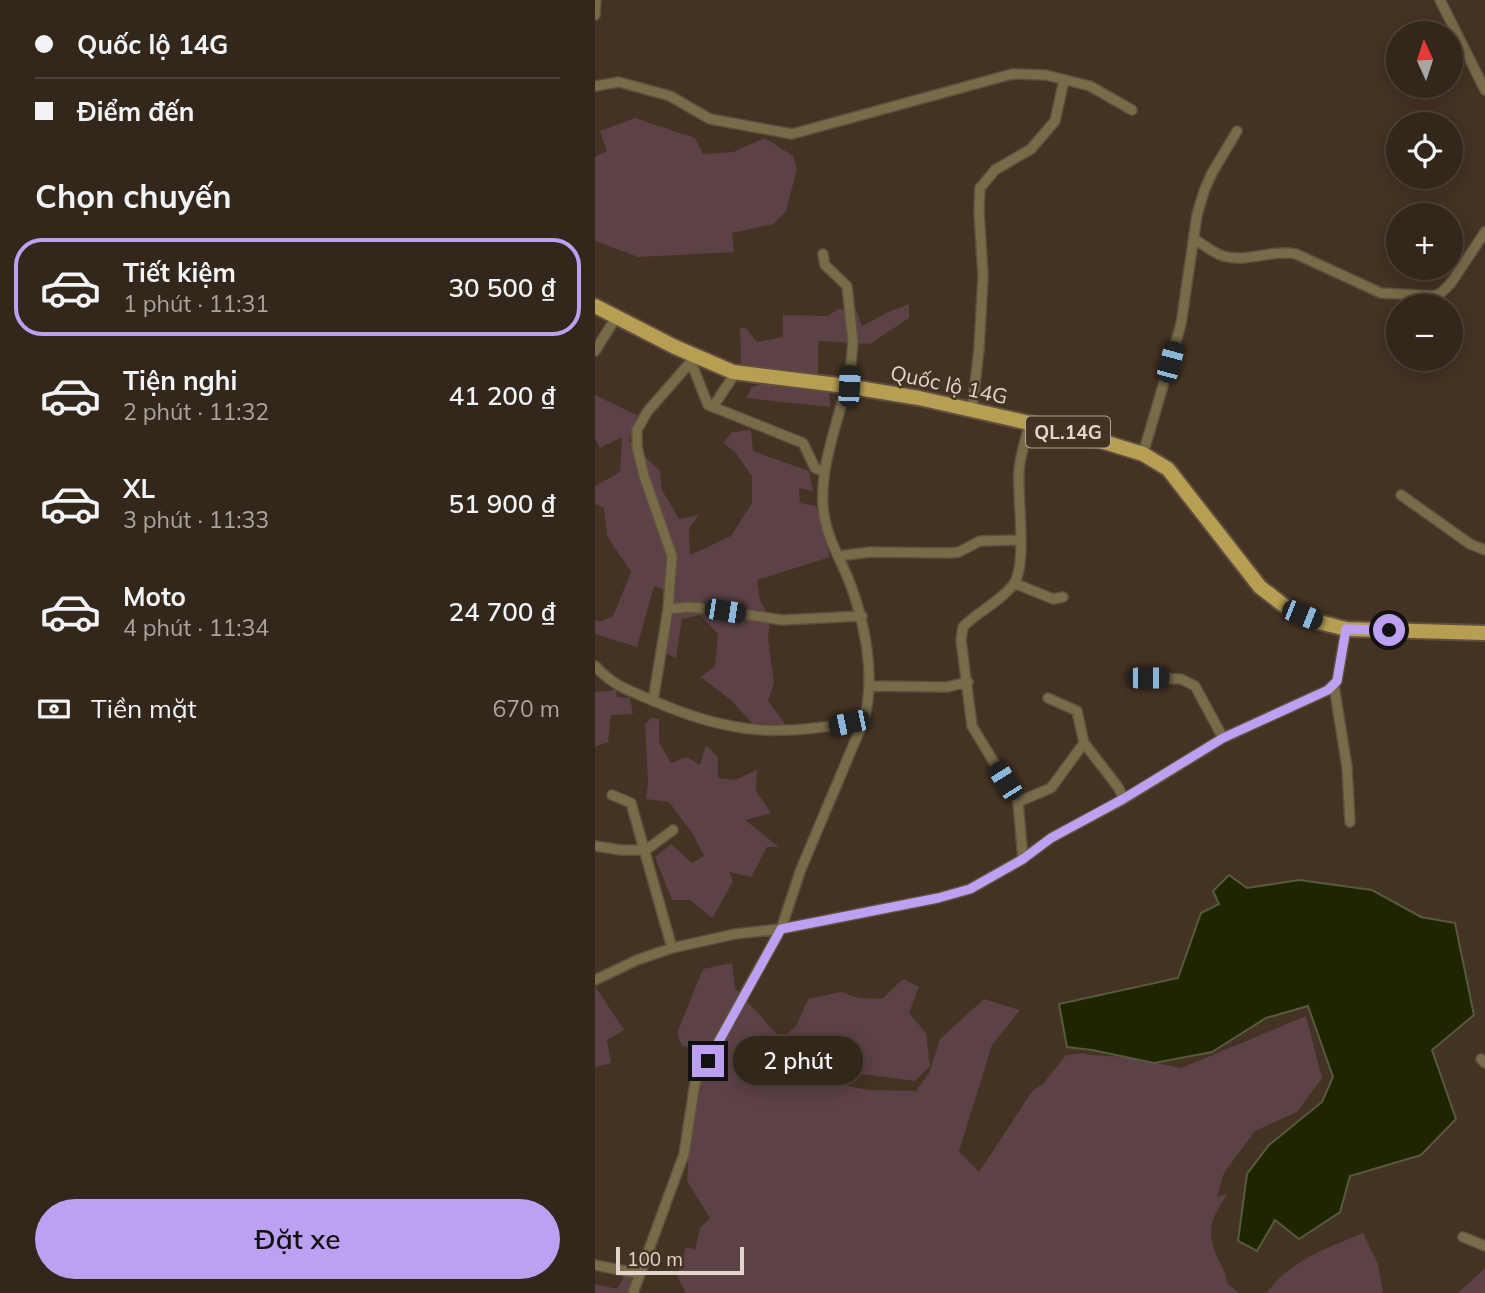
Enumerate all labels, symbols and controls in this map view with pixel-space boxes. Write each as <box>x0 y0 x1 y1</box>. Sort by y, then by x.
north arrow <box>1386 21 1463 98</box>
map controls <box>1386 21 1463 371</box>
text: Quốc lộ 14G <box>77 28 228 61</box>
text: Điểm đến <box>77 95 194 128</box>
button: locate <box>1386 112 1463 189</box>
text: Chọn chuyến <box>35 176 232 216</box>
button: + <box>1386 203 1463 280</box>
icon: car <box>39 256 102 319</box>
text: Tiết kiệm <box>123 256 236 289</box>
text: 30 500 ₫ <box>449 271 556 304</box>
text: 1 phút · 11:31 <box>123 289 269 318</box>
button: − <box>1386 294 1463 371</box>
car <box>1155 339 1186 385</box>
street label: Quốc lộ 14G <box>888 359 1010 409</box>
icon: car <box>39 364 102 427</box>
text: Tiện nghi <box>123 364 237 397</box>
car <box>838 364 861 408</box>
text: 41 200 ₫ <box>449 379 556 412</box>
text: 2 phút · 11:32 <box>123 397 269 426</box>
road number: QL.14G <box>1026 416 1110 448</box>
icon: car <box>39 472 102 535</box>
text: XL <box>123 472 155 505</box>
text: 51 900 ₫ <box>449 487 556 520</box>
text: 3 phút · 11:33 <box>123 505 269 534</box>
icon: car <box>39 580 102 643</box>
text: Moto <box>123 580 186 613</box>
text: 24 700 ₫ <box>449 595 556 628</box>
car <box>703 597 748 625</box>
car <box>1279 597 1326 633</box>
text: 4 phút · 11:34 <box>123 613 269 642</box>
route start <box>1373 614 1405 646</box>
car <box>1128 668 1170 689</box>
icon: cash <box>35 690 73 728</box>
text: Tiền mặt <box>91 692 197 725</box>
text: 670 m <box>492 694 560 723</box>
car <box>827 708 872 738</box>
car <box>985 758 1026 804</box>
callout: 2 phút <box>733 1036 862 1086</box>
route end <box>692 1045 724 1077</box>
text: 2 phút <box>763 1046 833 1075</box>
button: Đặt xe <box>35 1199 560 1279</box>
scale bar <box>616 1244 744 1276</box>
text: 100 m <box>627 1247 683 1271</box>

